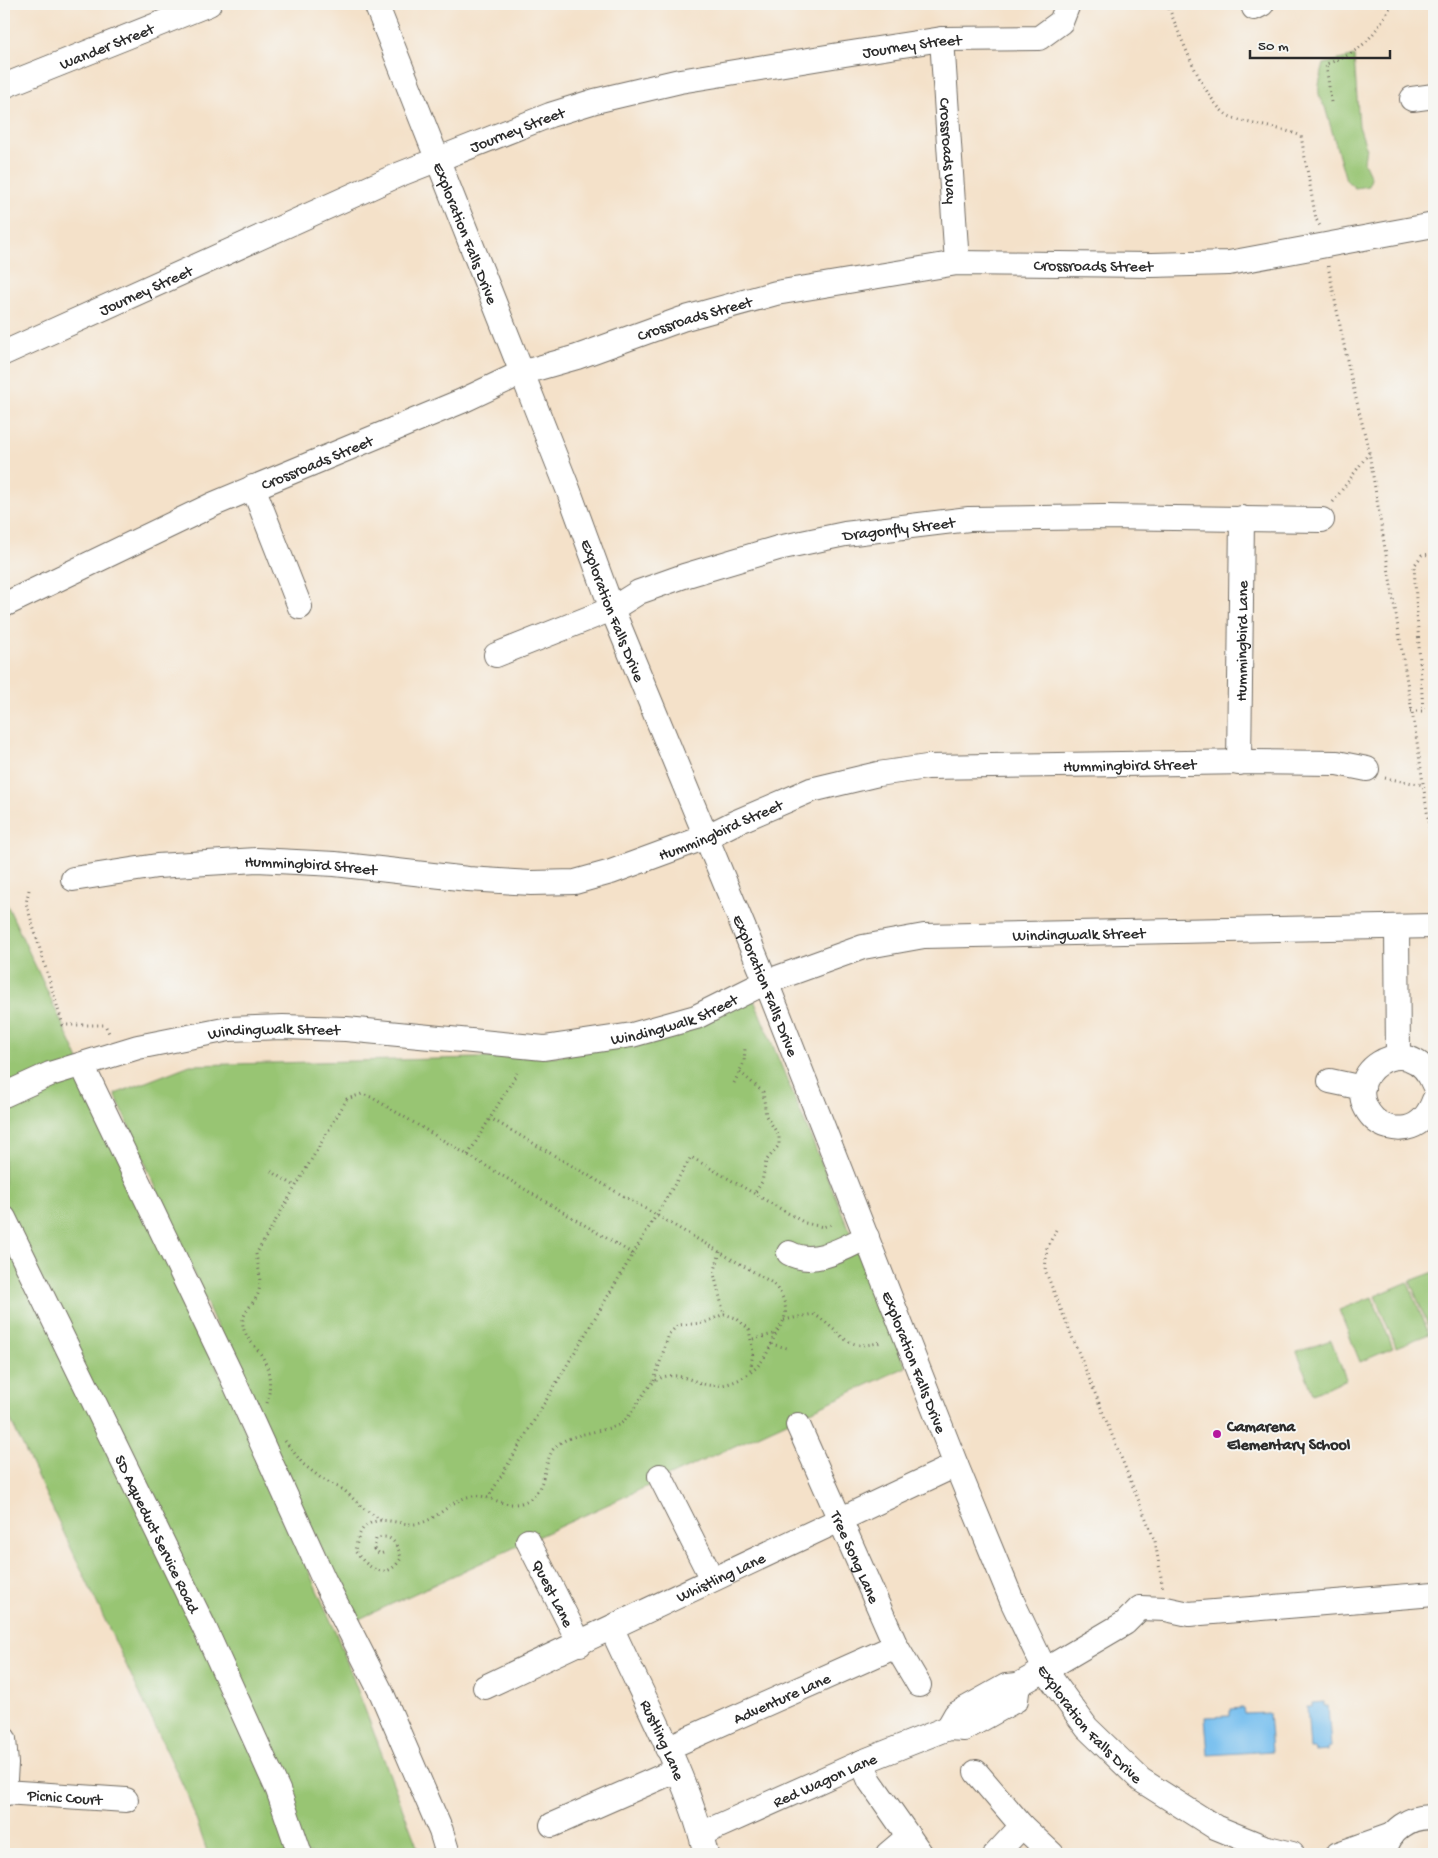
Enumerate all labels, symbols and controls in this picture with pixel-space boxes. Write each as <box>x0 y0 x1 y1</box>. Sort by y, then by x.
street label: Wander Street <box>58 20 159 76</box>
scale bar <box>1250 28 1390 60</box>
street label: Journey Street <box>861 33 963 64</box>
text: 50 m <box>1258 38 1289 56</box>
street label: Crossroads Way <box>933 97 959 205</box>
street label: Journey Street <box>468 105 569 159</box>
street label: Exploration Falls Drive <box>427 160 500 308</box>
street label: Crossroads Street <box>1034 258 1154 278</box>
street label: Journey Street <box>97 262 198 322</box>
street label: Crossroads Street <box>635 294 756 347</box>
street label: Crossroads Street <box>259 432 378 496</box>
street label: Dragonfly Street <box>841 515 958 547</box>
street label: Exploration Falls Drive <box>574 537 647 686</box>
street label: Hummingbird Lane <box>1234 580 1254 702</box>
street label: Hummingbird Street <box>1063 757 1198 778</box>
street label: Hummingbird Street <box>657 797 788 867</box>
street label: Hummingbird Street <box>244 854 379 882</box>
street label: Exploration Falls Drive <box>726 913 801 1061</box>
street label: Windingwalk Street <box>1012 926 1147 947</box>
street label: Windingwalk Street <box>610 991 743 1051</box>
street label: Windingwalk Street <box>207 1021 342 1046</box>
street label: Exploration Falls Drive <box>876 1289 949 1437</box>
place label: Camarena Elementary School <box>1226 1419 1351 1456</box>
marker: Camarena Elementary School <box>1211 1428 1223 1440</box>
street label: SD Aqueduct Service Road <box>108 1453 202 1618</box>
street label: Tree Song Lane <box>824 1508 882 1608</box>
street label: Whistling Lane <box>674 1550 770 1608</box>
street label: Quest Lane <box>526 1557 576 1632</box>
street label: Exploration Falls Drive <box>1031 1663 1145 1789</box>
street label: Adventure Lane <box>731 1670 835 1730</box>
street label: Rustling Lane <box>634 1698 687 1785</box>
street label: Red Wagon Lane <box>771 1751 881 1814</box>
street label: Picnic Court <box>26 1787 104 1812</box>

